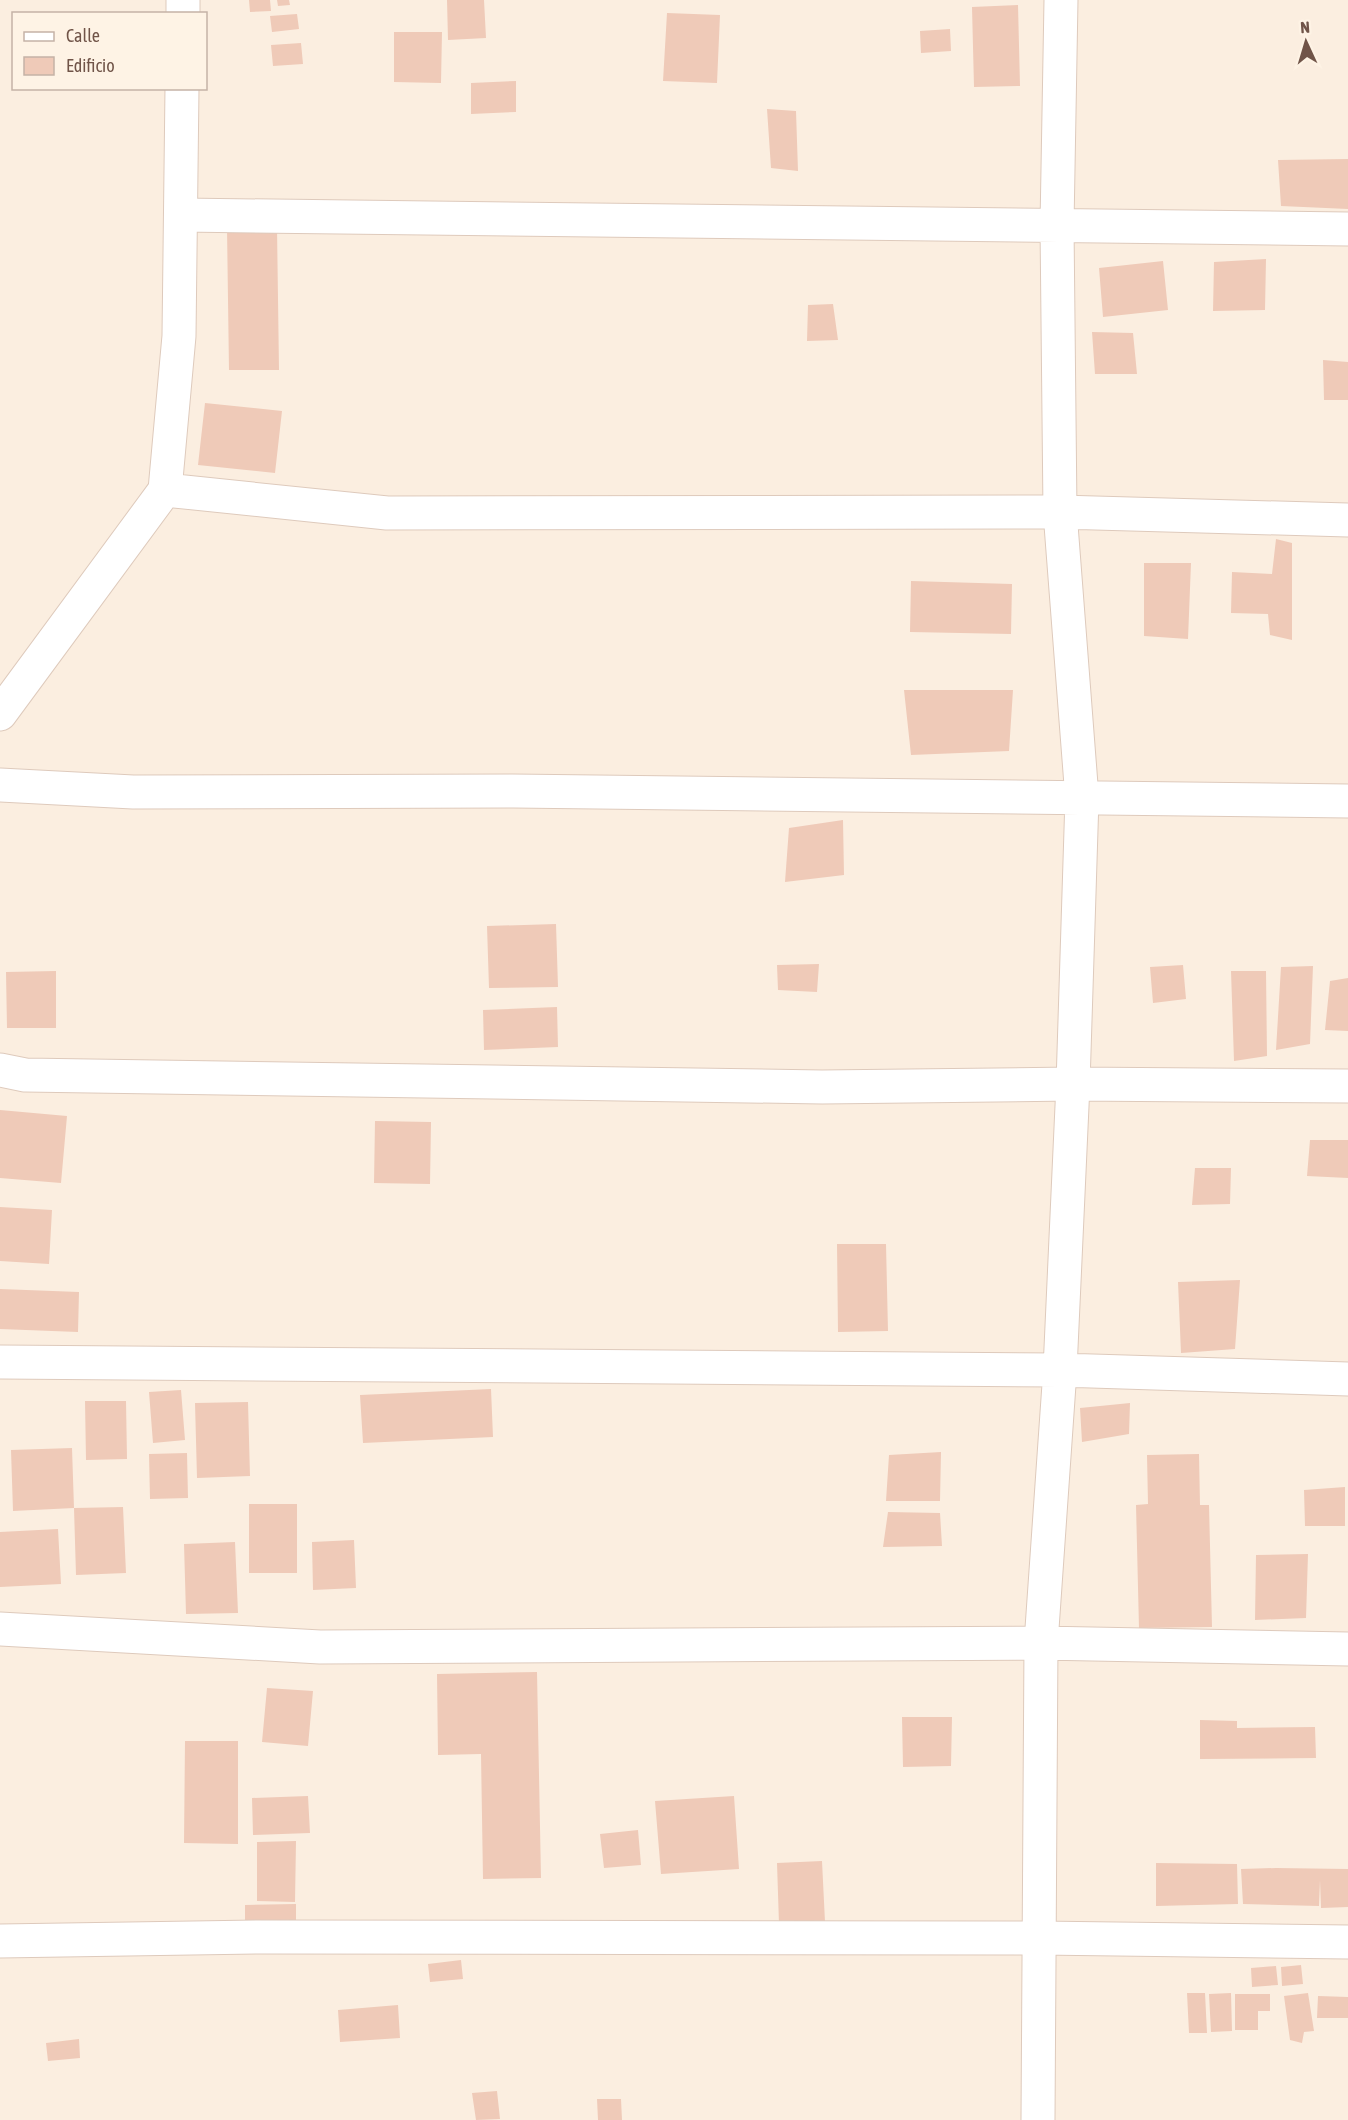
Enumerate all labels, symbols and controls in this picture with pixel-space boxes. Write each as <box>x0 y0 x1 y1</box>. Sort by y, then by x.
legend <box>12 12 207 90</box>
north arrow <box>1276 12 1336 72</box>
text: N <box>1300 18 1310 36</box>
text: Calle <box>66 25 100 46</box>
text: Edificio <box>66 55 115 76</box>

